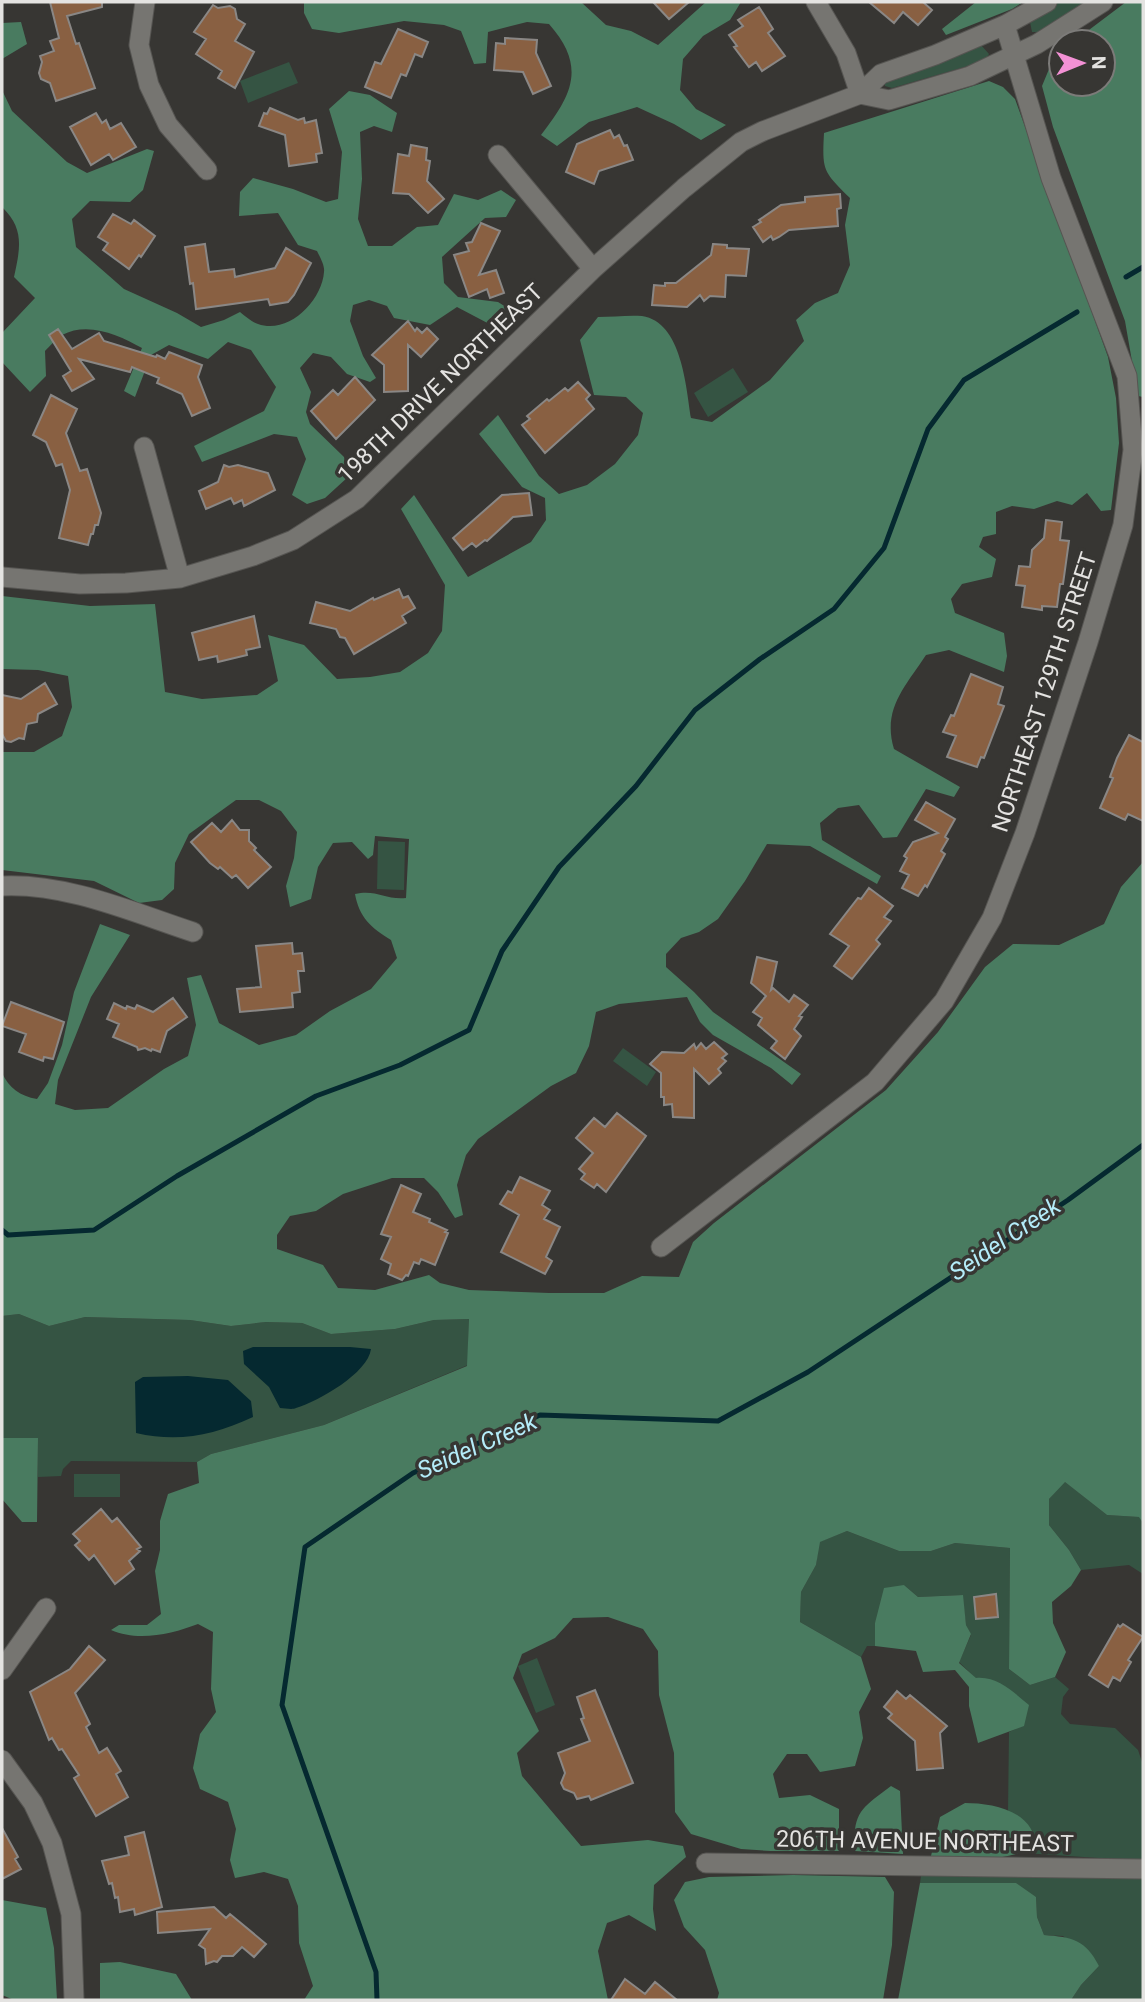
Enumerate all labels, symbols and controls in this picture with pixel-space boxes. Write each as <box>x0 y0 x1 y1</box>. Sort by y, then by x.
north arrow <box>1047 28 1117 98</box>
text: N <box>1087 56 1110 70</box>
street label: 198TH DRIVE NORTHEAST <box>332 278 549 488</box>
street label: NORTHEAST 129TH STREET <box>986 549 1103 835</box>
water label: Seidel Creek <box>944 1191 1067 1286</box>
water label: Seidel Creek <box>413 1407 542 1485</box>
street label: 206TH AVENUE NORTHEAST <box>776 1825 1074 1858</box>

